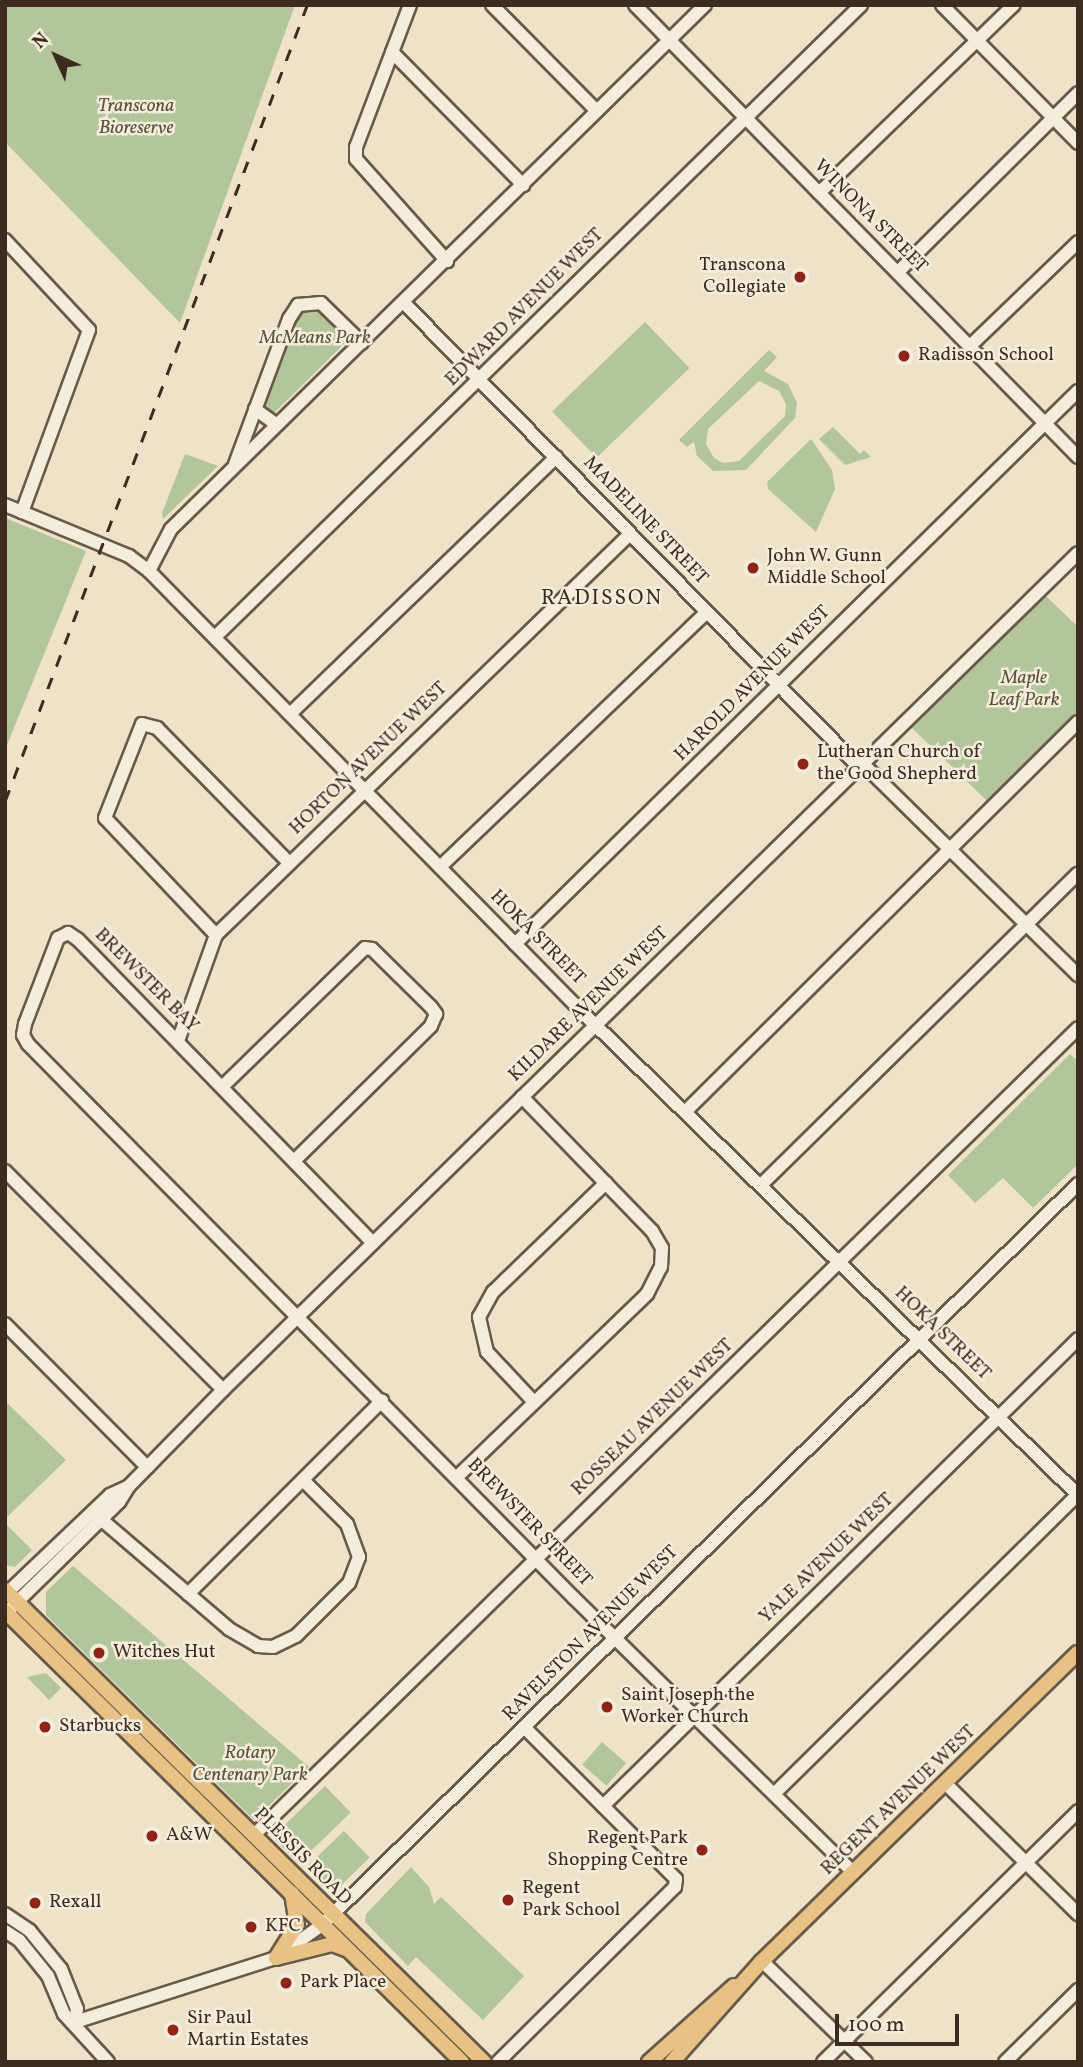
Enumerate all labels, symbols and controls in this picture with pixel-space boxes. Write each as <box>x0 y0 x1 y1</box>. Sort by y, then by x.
north arrow <box>21 21 91 91</box>
text: N <box>27 27 55 55</box>
park label: Transcona Bioreserve <box>98 96 174 140</box>
street label: WINONA STREET <box>808 155 932 279</box>
street label: EDWARD AVENUE WEST <box>441 224 609 392</box>
place label: Transcona Collegiate <box>699 255 786 299</box>
marker: Transcona Collegiate <box>792 269 808 285</box>
park label: McMeans Park <box>259 328 371 350</box>
place label: Radisson School <box>918 345 1054 367</box>
marker: Radisson School <box>896 348 912 364</box>
street label: MADELINE STREET <box>578 452 712 590</box>
place label: John W. Gunn Middle School <box>767 546 886 590</box>
marker: John W. Gunn Middle School <box>745 560 761 576</box>
district label: RADISSON <box>542 586 662 612</box>
street label: HAROLD AVENUE WEST <box>670 601 836 767</box>
park label: Maple Leaf Park <box>989 668 1059 712</box>
street label: HORTON AVENUE WEST <box>285 678 453 840</box>
place label: Lutheran Church of the Good Shepherd <box>817 742 980 786</box>
marker: Lutheran Church of the Good Shepherd <box>795 756 811 772</box>
street label: HOKA STREET <box>485 886 589 990</box>
street label: KILDARE AVENUE WEST <box>504 923 674 1087</box>
street label: BREWSTER BAY <box>89 924 203 1038</box>
street label: HOKA STREET <box>889 1282 995 1386</box>
street label: ROSSEAU AVENUE WEST <box>567 1335 739 1501</box>
street label: BREWSTER STREET <box>462 1454 596 1592</box>
street label: YALE AVENUE WEST <box>755 1489 899 1629</box>
street label: RAVELSTON AVENUE WEST <box>498 1541 684 1727</box>
place label: Witches Hut <box>113 1642 216 1664</box>
marker: Witches Hut <box>91 1645 107 1661</box>
place label: Saint Joseph the Worker Church <box>621 1685 755 1729</box>
marker: Saint Joseph the Worker Church <box>599 1699 615 1715</box>
place label: Starbucks <box>59 1716 141 1738</box>
marker: Starbucks <box>37 1719 53 1735</box>
street label: REGENT AVENUE WEST <box>817 1721 981 1881</box>
park label: Rotary Centenary Park <box>192 1743 308 1787</box>
street label: PLESSIS ROAD <box>248 1803 356 1911</box>
place label: A&W <box>166 1825 213 1847</box>
marker: A&W <box>144 1828 160 1844</box>
place label: Regent Park Shopping Centre <box>547 1828 688 1872</box>
marker: Regent Park Shopping Centre <box>694 1842 710 1858</box>
place label: Regent Park School <box>522 1878 620 1922</box>
place label: Rexall <box>49 1892 101 1914</box>
marker: Regent Park School <box>500 1892 516 1908</box>
marker: Rexall <box>27 1895 43 1911</box>
place label: KFC <box>265 1916 301 1938</box>
marker: KFC <box>243 1919 259 1935</box>
place label: Park Place <box>300 1972 386 1994</box>
marker: Park Place <box>278 1975 294 1991</box>
scale bar <box>838 2000 962 2044</box>
place label: Sir Paul Martin Estates <box>187 2008 309 2052</box>
text: 100 m <box>848 2011 905 2040</box>
marker: Sir Paul Martin Estates <box>165 2022 181 2038</box>

